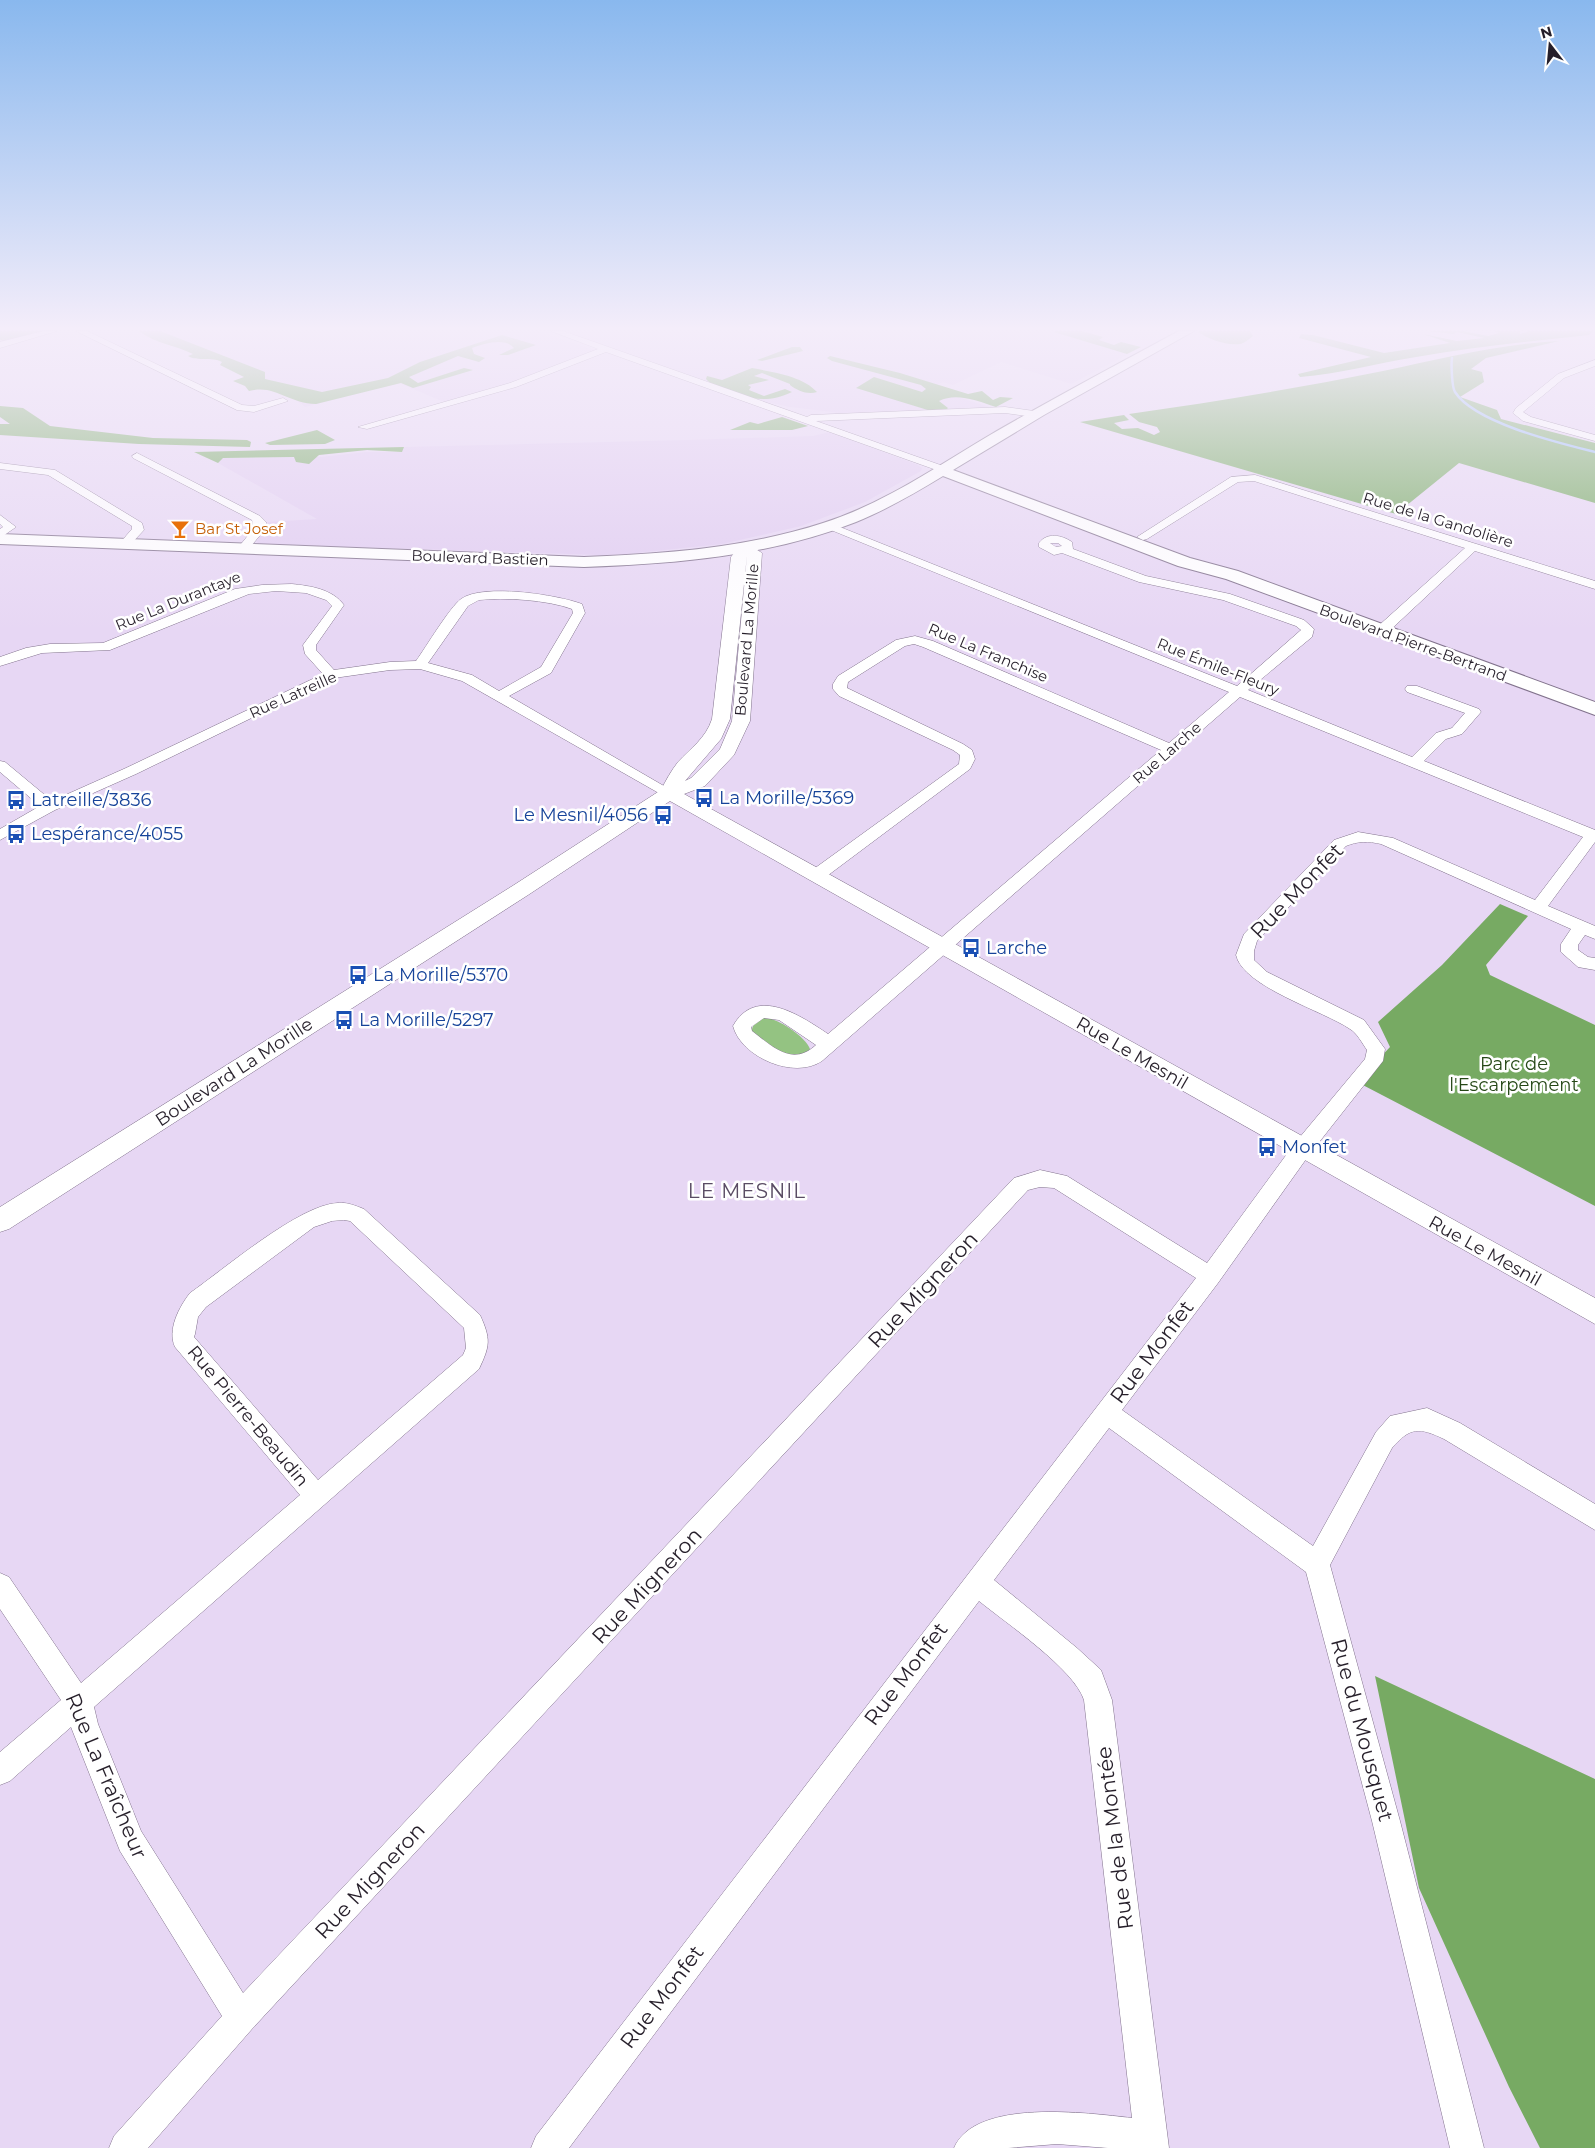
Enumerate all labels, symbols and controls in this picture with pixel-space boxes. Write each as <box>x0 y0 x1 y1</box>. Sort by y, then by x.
north arrow <box>1525 20 1575 70</box>
text: N <box>1538 22 1554 43</box>
street label: Rue de la Gandolière <box>1361 488 1516 551</box>
bar icon: Bar St Josef <box>169 518 191 540</box>
place label: Bar St Josef <box>195 519 284 538</box>
street label: Boulevard Bastien <box>411 546 549 569</box>
street label: Boulevard La Morille <box>730 563 763 717</box>
street label: Rue La Durantaye <box>112 567 243 634</box>
street label: Boulevard Pierre-Bertrand <box>1317 600 1510 685</box>
street label: Rue La Franchise <box>925 619 1051 686</box>
street label: Rue Émile-Fleury <box>1155 633 1283 700</box>
street label: Rue Latreille <box>246 667 339 722</box>
street label: Rue Larche <box>1128 718 1205 788</box>
bus stop icon: La Morille/5369 <box>693 787 715 809</box>
place label: La Morille/5369 <box>719 787 854 809</box>
bus stop icon: Latreille/3836 <box>5 789 27 811</box>
place label: Latreille/3836 <box>31 789 152 811</box>
place label: Le Mesnil/4056 <box>513 804 648 826</box>
bus stop icon: Le Mesnil/4056 <box>652 804 674 826</box>
bus stop icon: Lespérance/4055 <box>5 823 27 845</box>
place label: Lespérance/4055 <box>31 823 183 845</box>
street label: Rue Monfet <box>1245 838 1348 944</box>
bus stop icon: Larche <box>960 937 982 959</box>
place label: Larche <box>986 937 1047 959</box>
bus stop icon: La Morille/5370 <box>347 964 369 986</box>
place label: La Morille/5370 <box>373 964 508 986</box>
bus stop icon: La Morille/5297 <box>333 1009 355 1031</box>
place label: La Morille/5297 <box>359 1009 494 1031</box>
street label: Rue Le Mesnil <box>1072 1012 1192 1094</box>
street label: Boulevard La Morille <box>151 1013 317 1131</box>
park label: Parc de l'Escarpement <box>1449 1053 1579 1096</box>
bus stop icon: Monfet <box>1256 1136 1278 1158</box>
place label: Monfet <box>1282 1136 1347 1158</box>
district label: LE MESNIL <box>688 1179 806 1203</box>
street label: Rue Le Mesnil <box>1425 1211 1545 1291</box>
street label: Rue Migneron <box>862 1226 983 1353</box>
street label: Rue Monfet <box>1105 1295 1199 1408</box>
street label: Rue Pierre-Beaudin <box>183 1341 313 1491</box>
street label: Rue Migneron <box>586 1522 707 1649</box>
street label: Rue Monfet <box>859 1617 953 1730</box>
street label: Rue du Mousquet <box>1326 1636 1399 1824</box>
street label: Rue La Fraîcheur <box>60 1689 153 1862</box>
street label: Rue de la Montée <box>1091 1745 1138 1931</box>
street label: Rue Migneron <box>309 1817 430 1944</box>
street label: Rue Monfet <box>615 1940 709 2053</box>

